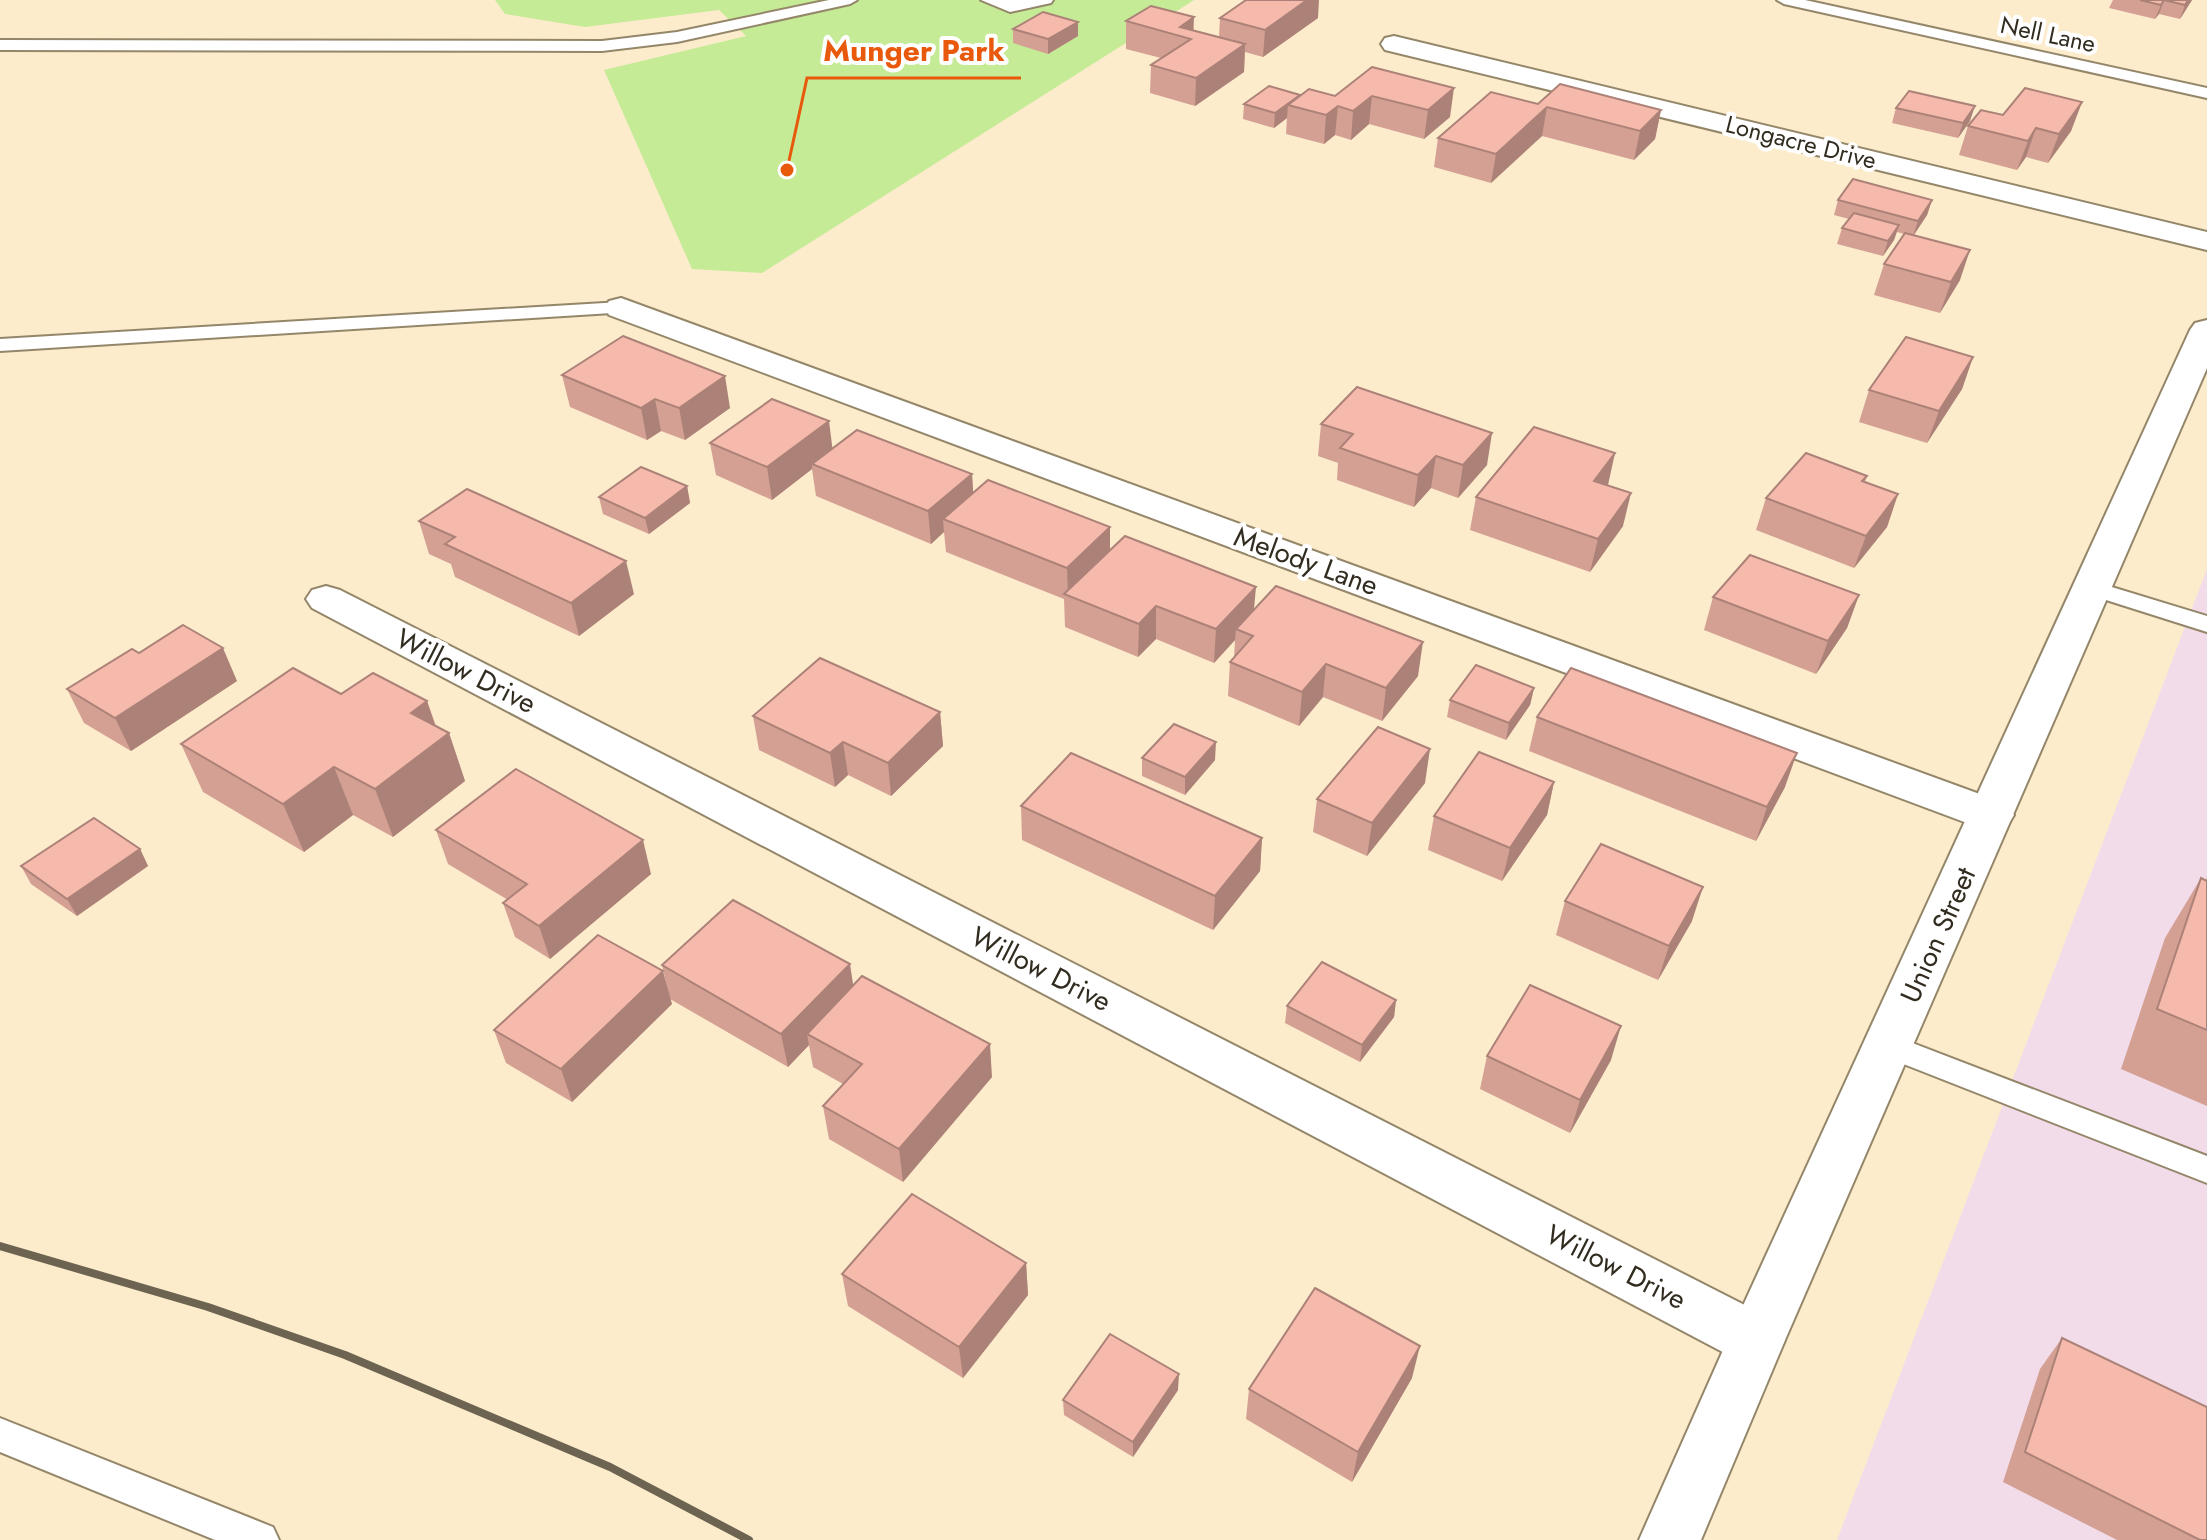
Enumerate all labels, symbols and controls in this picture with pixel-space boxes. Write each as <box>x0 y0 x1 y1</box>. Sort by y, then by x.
street label: Nell Lane <box>1997 7 2099 61</box>
callout: Munger Park <box>807 24 1021 78</box>
text: Munger Park <box>823 29 1006 72</box>
street label: Longacre Drive <box>1722 106 1880 178</box>
street label: Melody Lane <box>1228 516 1384 606</box>
street label: Willow Drive <box>389 618 543 724</box>
street label: Union Street <box>1890 860 1986 1009</box>
street label: Willow Drive <box>964 916 1118 1022</box>
street label: Willow Drive <box>1539 1214 1693 1320</box>

